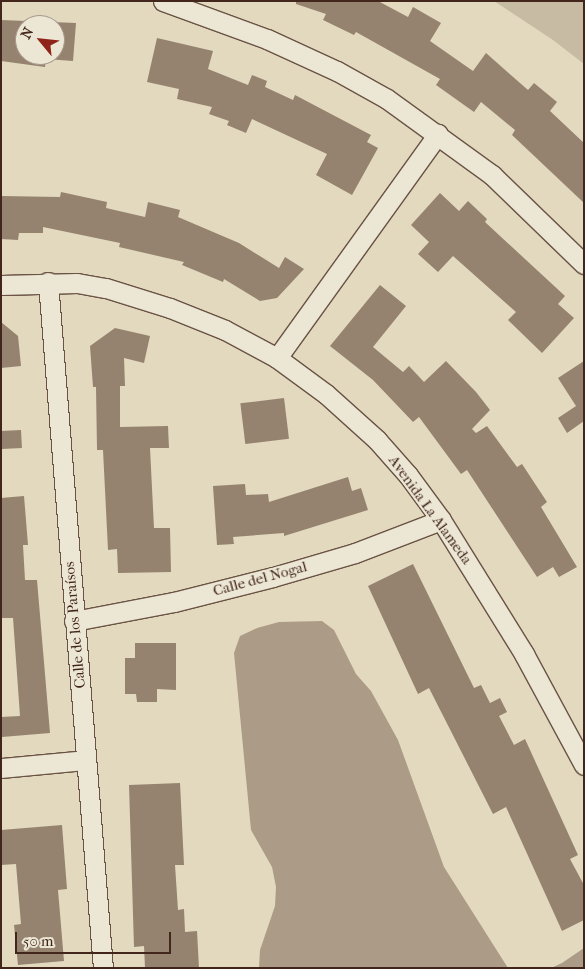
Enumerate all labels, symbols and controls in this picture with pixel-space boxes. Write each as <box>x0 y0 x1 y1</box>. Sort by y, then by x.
north arrow <box>15 15 65 65</box>
text: N <box>17 25 37 42</box>
street label: Avenida La Alameda <box>384 452 476 568</box>
street label: Calle del Nogal <box>211 558 309 600</box>
street label: Calle de los Paraísos <box>60 561 90 689</box>
scale bar <box>18 922 174 954</box>
text: 50 m <box>23 932 53 950</box>

